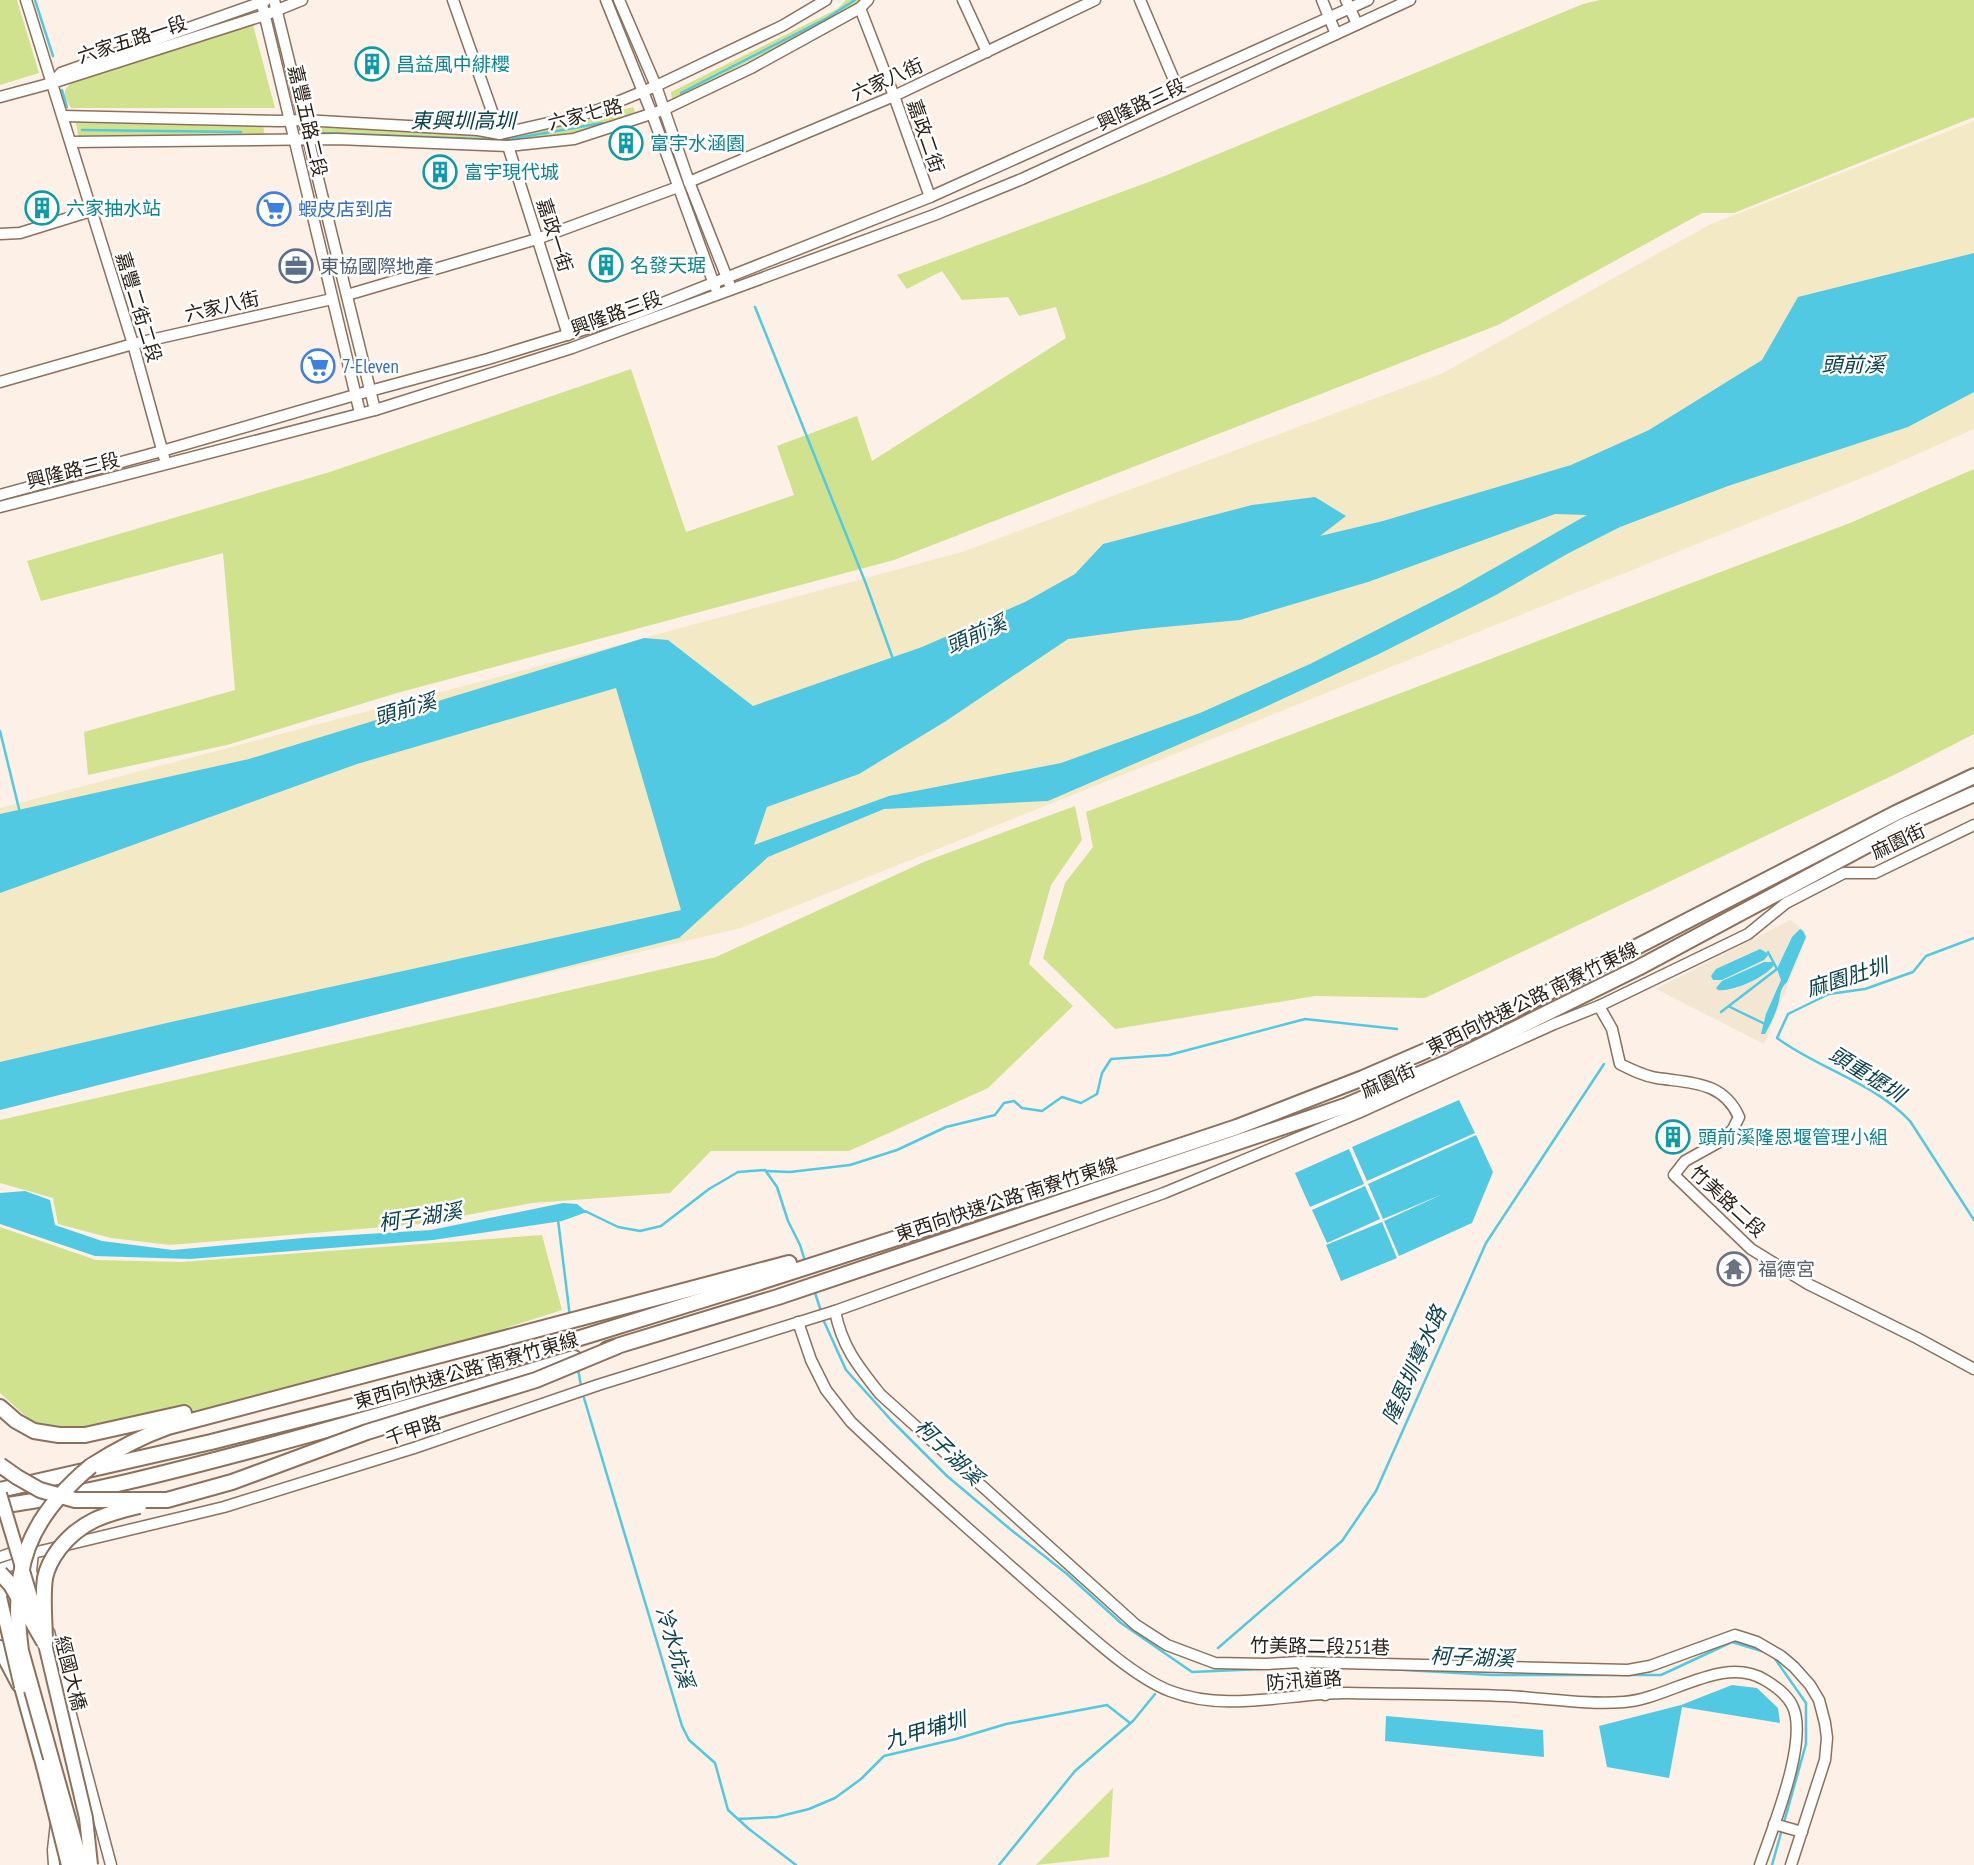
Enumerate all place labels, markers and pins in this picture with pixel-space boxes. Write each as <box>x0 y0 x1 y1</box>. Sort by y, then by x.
building icon: 昌益風中緋櫻 <box>353 45 391 83</box>
place label: 昌益風中緋櫻 <box>396 52 510 76</box>
building icon: 富宇水涵園 <box>607 124 645 162</box>
place label: 富宇水涵園 <box>650 131 745 155</box>
building icon: 富宇現代城 <box>421 153 459 191</box>
place label: 富宇現代城 <box>464 160 559 184</box>
building icon: 六家抽水站 <box>23 189 61 227</box>
supermarket icon: 蝦皮店到店 <box>255 190 293 228</box>
place label: 六家抽水站 <box>66 196 161 220</box>
place label: 蝦皮店到店 <box>298 197 393 221</box>
building icon: 名發天琚 <box>587 246 625 284</box>
office icon: 東協國際地產 <box>277 247 315 285</box>
place label: 名發天琚 <box>630 253 706 277</box>
place label: 東協國際地產 <box>320 254 434 278</box>
supermarket icon: 7-Eleven <box>299 347 337 385</box>
place label: 7-Eleven <box>342 354 399 378</box>
building icon: 頭前溪隆恩堰管理小組 <box>1654 1118 1692 1156</box>
place label: 頭前溪隆恩堰管理小組 <box>1698 1125 1888 1149</box>
temple icon: 福德宮 <box>1715 1250 1753 1288</box>
place label: 福德宮 <box>1758 1257 1815 1281</box>

